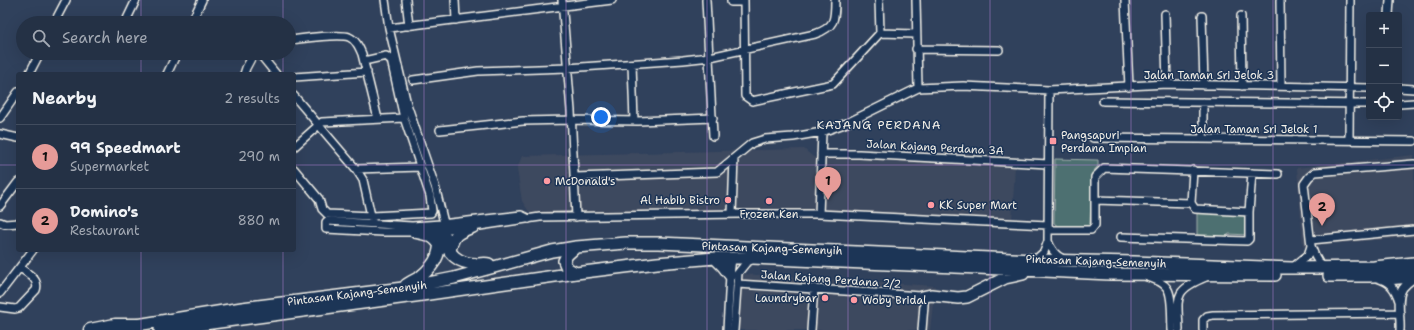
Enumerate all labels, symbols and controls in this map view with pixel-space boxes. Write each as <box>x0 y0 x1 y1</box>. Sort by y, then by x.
map controls <box>1366 12 1402 120</box>
button: + <box>1366 12 1402 48</box>
search box <box>16 16 296 60</box>
icon: search <box>30 27 52 49</box>
text: Search here <box>62 28 148 48</box>
button: − <box>1366 48 1402 84</box>
street label: Jalan Taman Sri Jelok 3 <box>1144 68 1274 83</box>
button: locate <box>1366 84 1402 120</box>
text: Nearby <box>32 87 97 109</box>
text: 2 results <box>224 90 280 107</box>
your location <box>591 107 611 127</box>
district label: KAJANG PERDANA <box>817 117 941 133</box>
street label: Jalan Taman Sri Jelok 1 <box>1190 122 1318 137</box>
place label: Pangsapuri Perdana Impian <box>1061 128 1147 156</box>
street label: Jalan Kajang Perdana 3A <box>866 136 1004 159</box>
marker: Pangsapuri Perdana Impian <box>1048 136 1058 146</box>
text: 99 Speedmart <box>70 138 181 158</box>
text: 1 <box>42 148 48 165</box>
text: 290 m <box>238 148 280 165</box>
text: Supermarket <box>70 158 149 175</box>
pin: 1 <box>815 167 841 200</box>
place label: McDonald's <box>555 174 615 189</box>
marker: McDonald's <box>542 176 552 186</box>
place label: Al Habib Bistro <box>640 193 720 208</box>
pin: 2 <box>1309 193 1335 226</box>
marker: Al Habib Bistro <box>723 195 733 205</box>
marker: Frozen Ken <box>764 196 774 206</box>
place label: KK Super Mart <box>939 198 1017 213</box>
marker: KK Super Mart <box>926 200 936 210</box>
text: Domino's <box>70 202 138 222</box>
place label: Frozen Ken <box>739 207 799 222</box>
text: 2 <box>40 212 50 229</box>
text: 880 m <box>238 212 280 229</box>
text: Restaurant <box>70 222 140 239</box>
street label: Pintasan Kajang-Semenyih <box>701 239 843 258</box>
street label: Pintasan Kajang-Semenyih <box>1025 252 1167 271</box>
street label: Jalan Kajang Perdana 2/2 <box>760 267 902 292</box>
street label: Pintasan Kajang-Semenyih <box>286 277 428 310</box>
place label: Laundrybar <box>755 291 817 306</box>
marker: Laundrybar <box>820 293 830 303</box>
place label: Woby Bridal <box>862 293 927 308</box>
marker: Woby Bridal <box>849 295 859 305</box>

